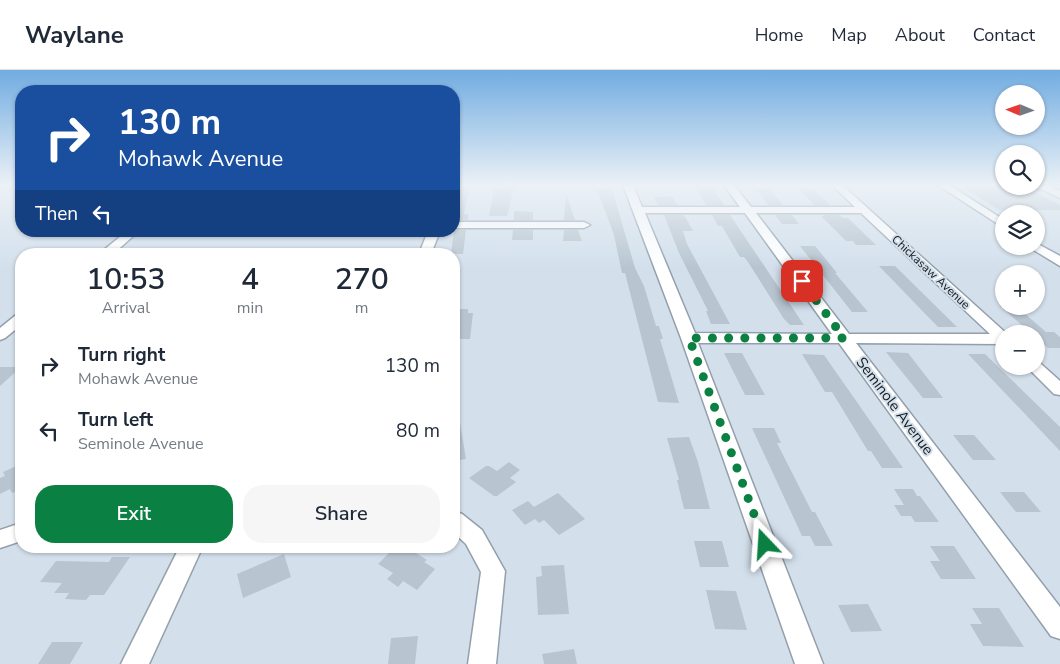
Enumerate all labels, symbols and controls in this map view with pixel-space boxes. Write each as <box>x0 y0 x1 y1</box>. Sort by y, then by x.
text: Waylane <box>25 19 124 51</box>
text: Home <box>755 23 803 47</box>
text: Map <box>831 23 867 47</box>
text: About <box>895 23 945 47</box>
text: Contact <box>973 23 1035 47</box>
north arrow <box>995 85 1045 135</box>
map controls <box>995 85 1045 375</box>
text: 130 m <box>118 99 221 146</box>
icon: right <box>35 105 100 170</box>
text: Mohawk Avenue <box>118 144 283 174</box>
button: search <box>995 145 1045 195</box>
icon: left <box>88 200 116 228</box>
text: Then <box>35 201 78 227</box>
button: layers <box>995 205 1045 255</box>
street label: Chickasaw Avenue <box>888 231 974 313</box>
text: 10:53 <box>86 259 165 300</box>
text: 4 <box>241 259 259 300</box>
text: 270 <box>335 259 389 300</box>
pin <box>781 260 823 302</box>
button: + <box>995 265 1045 315</box>
icon: arrive <box>788 267 816 295</box>
text: Arrival <box>102 297 150 319</box>
text: min <box>237 297 263 319</box>
text: m <box>355 297 369 319</box>
button: − <box>995 325 1045 375</box>
text: Turn right <box>78 342 165 368</box>
icon: right <box>35 352 63 380</box>
text: 130 m <box>385 353 440 379</box>
street label: Seminole Avenue <box>852 353 938 459</box>
text: Mohawk Avenue <box>78 368 198 390</box>
text: Turn left <box>78 407 153 433</box>
icon: left <box>35 417 63 445</box>
text: 80 m <box>396 418 440 444</box>
text: Seminole Avenue <box>78 433 203 455</box>
button: Exit <box>35 485 233 543</box>
button: Share <box>243 485 440 543</box>
position arrow <box>738 517 790 569</box>

